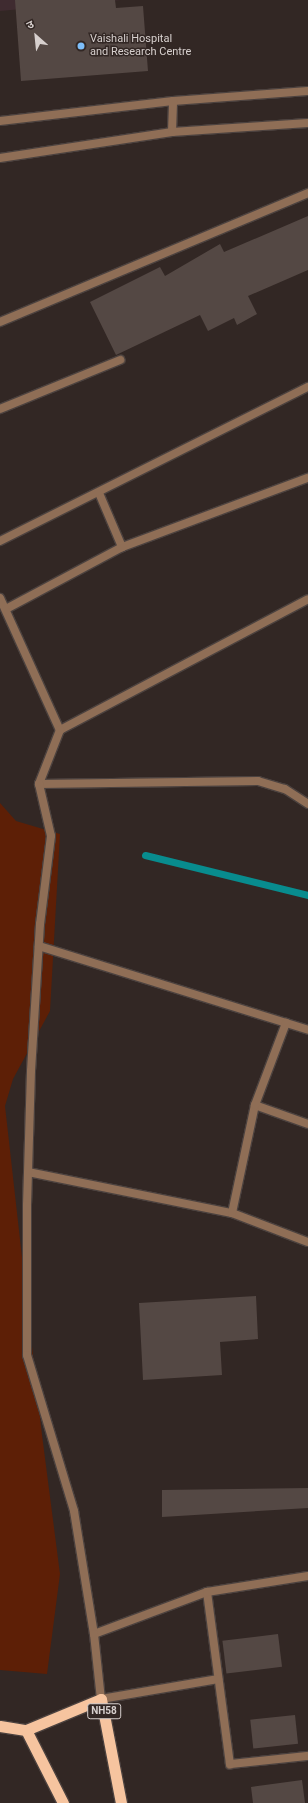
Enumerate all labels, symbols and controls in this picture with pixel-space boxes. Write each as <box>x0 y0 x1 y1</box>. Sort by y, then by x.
north arrow <box>16 16 56 56</box>
text: उ <box>25 18 36 32</box>
place label: Vaishali Hospital and Research Centre <box>90 33 191 59</box>
marker: Vaishali Hospital and Research Centre <box>75 40 87 52</box>
road number: NH58 <box>87 1703 121 1719</box>

